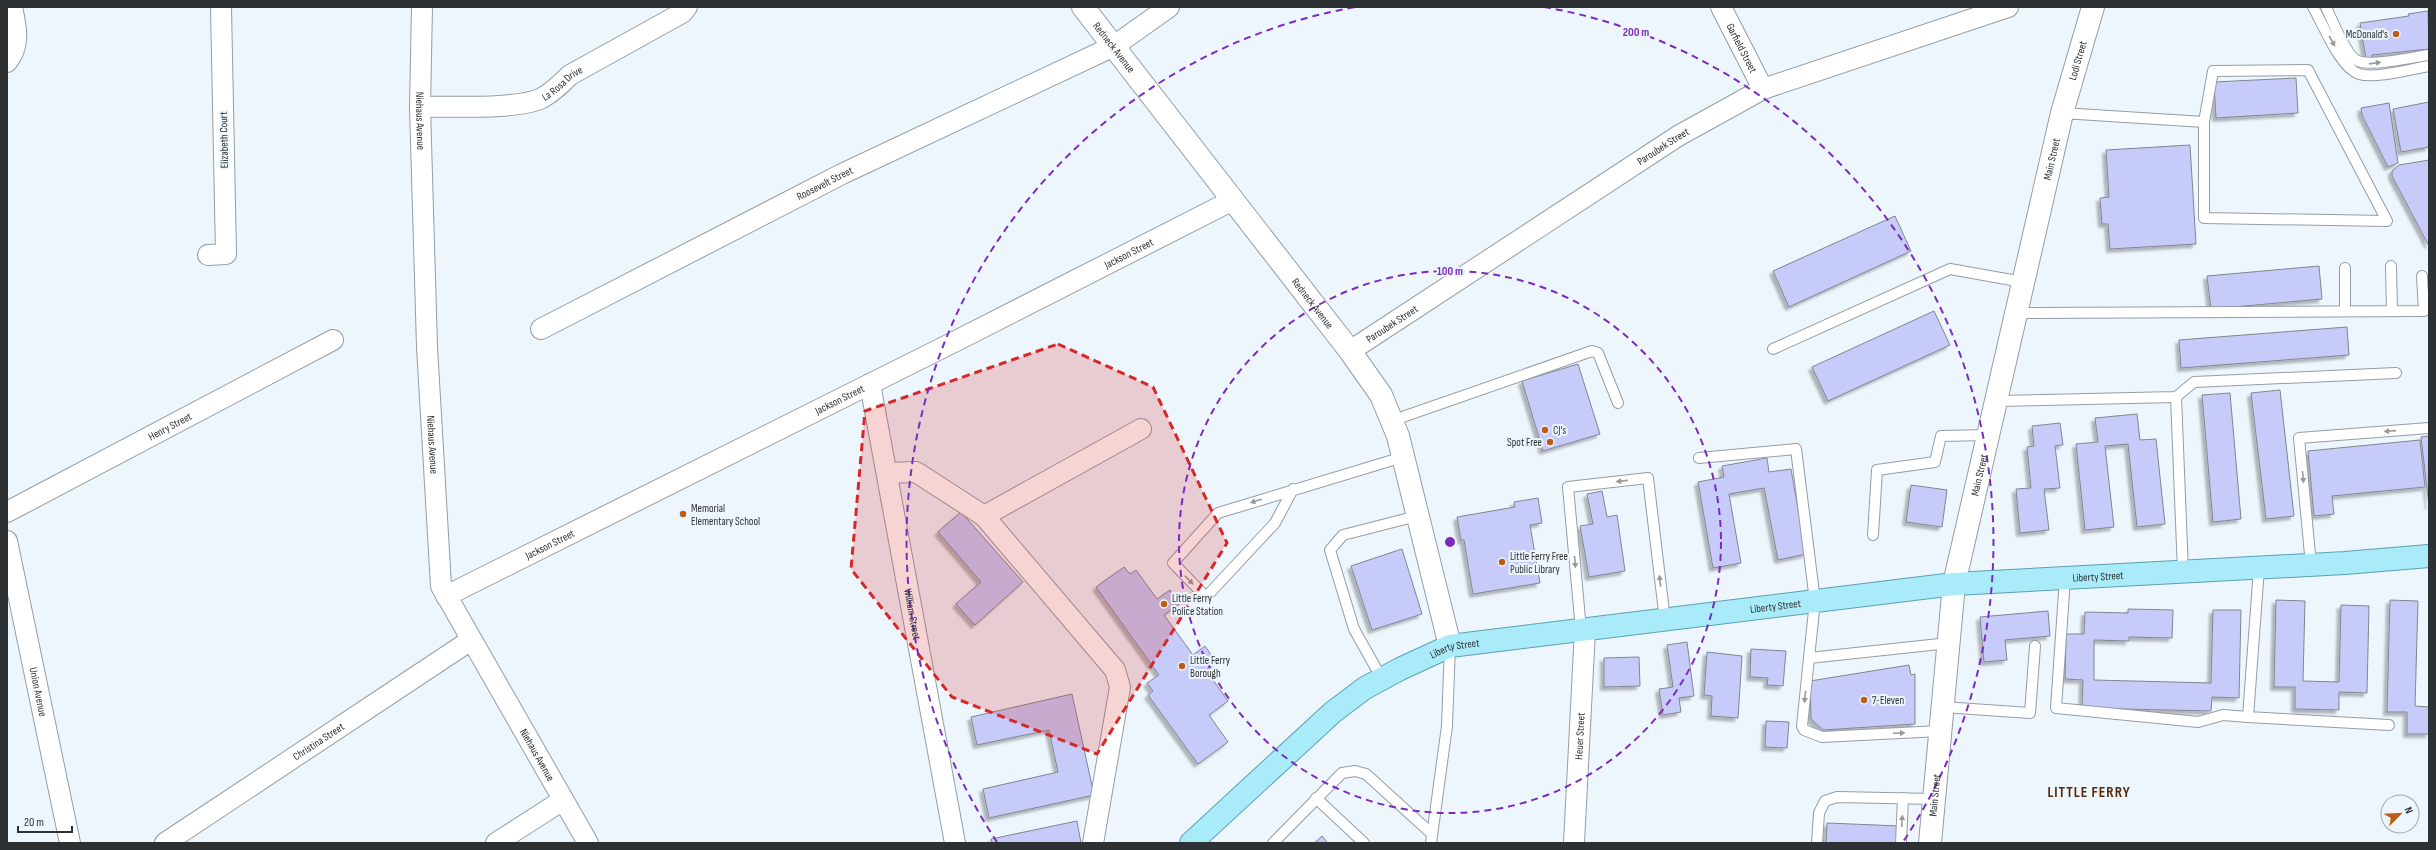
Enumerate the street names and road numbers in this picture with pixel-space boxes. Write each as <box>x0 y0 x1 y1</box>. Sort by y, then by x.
street label: Redneck Avenue <box>1091 19 1138 75</box>
street label: Garfield Street <box>1724 21 1760 75</box>
street label: Lodi Street <box>2065 39 2089 82</box>
street label: La Rosa Drive <box>539 63 585 103</box>
street label: Niehaus Avenue <box>413 92 428 150</box>
street label: Elizabeth Court <box>217 111 231 169</box>
street label: Paroubek Street <box>1634 124 1692 168</box>
street label: Main Street <box>2040 136 2063 181</box>
street label: Roosevelt Street <box>794 163 855 203</box>
street label: Jackson Street <box>1101 235 1156 271</box>
street label: Redneck Avenue <box>1289 275 1337 331</box>
street label: Paroubek Street <box>1364 302 1421 345</box>
street label: Jackson Street <box>812 381 867 417</box>
street label: Henry Street <box>146 409 194 443</box>
street label: Niehaus Avenue <box>425 415 441 474</box>
street label: Main Street <box>1968 452 1990 497</box>
street label: Jackson Street <box>522 526 577 562</box>
street label: Liberty Street <box>2072 568 2124 584</box>
street label: William Street <box>901 587 924 641</box>
street label: Liberty Street <box>1749 596 1802 616</box>
street label: Liberty Street <box>1428 636 1481 661</box>
street label: Union Avenue <box>27 666 50 718</box>
street label: Heuer Street <box>1572 712 1587 760</box>
street label: Christina Street <box>290 719 347 763</box>
street label: Niehaus Avenue <box>517 726 558 783</box>
street label: Main Street <box>1926 773 1943 817</box>

